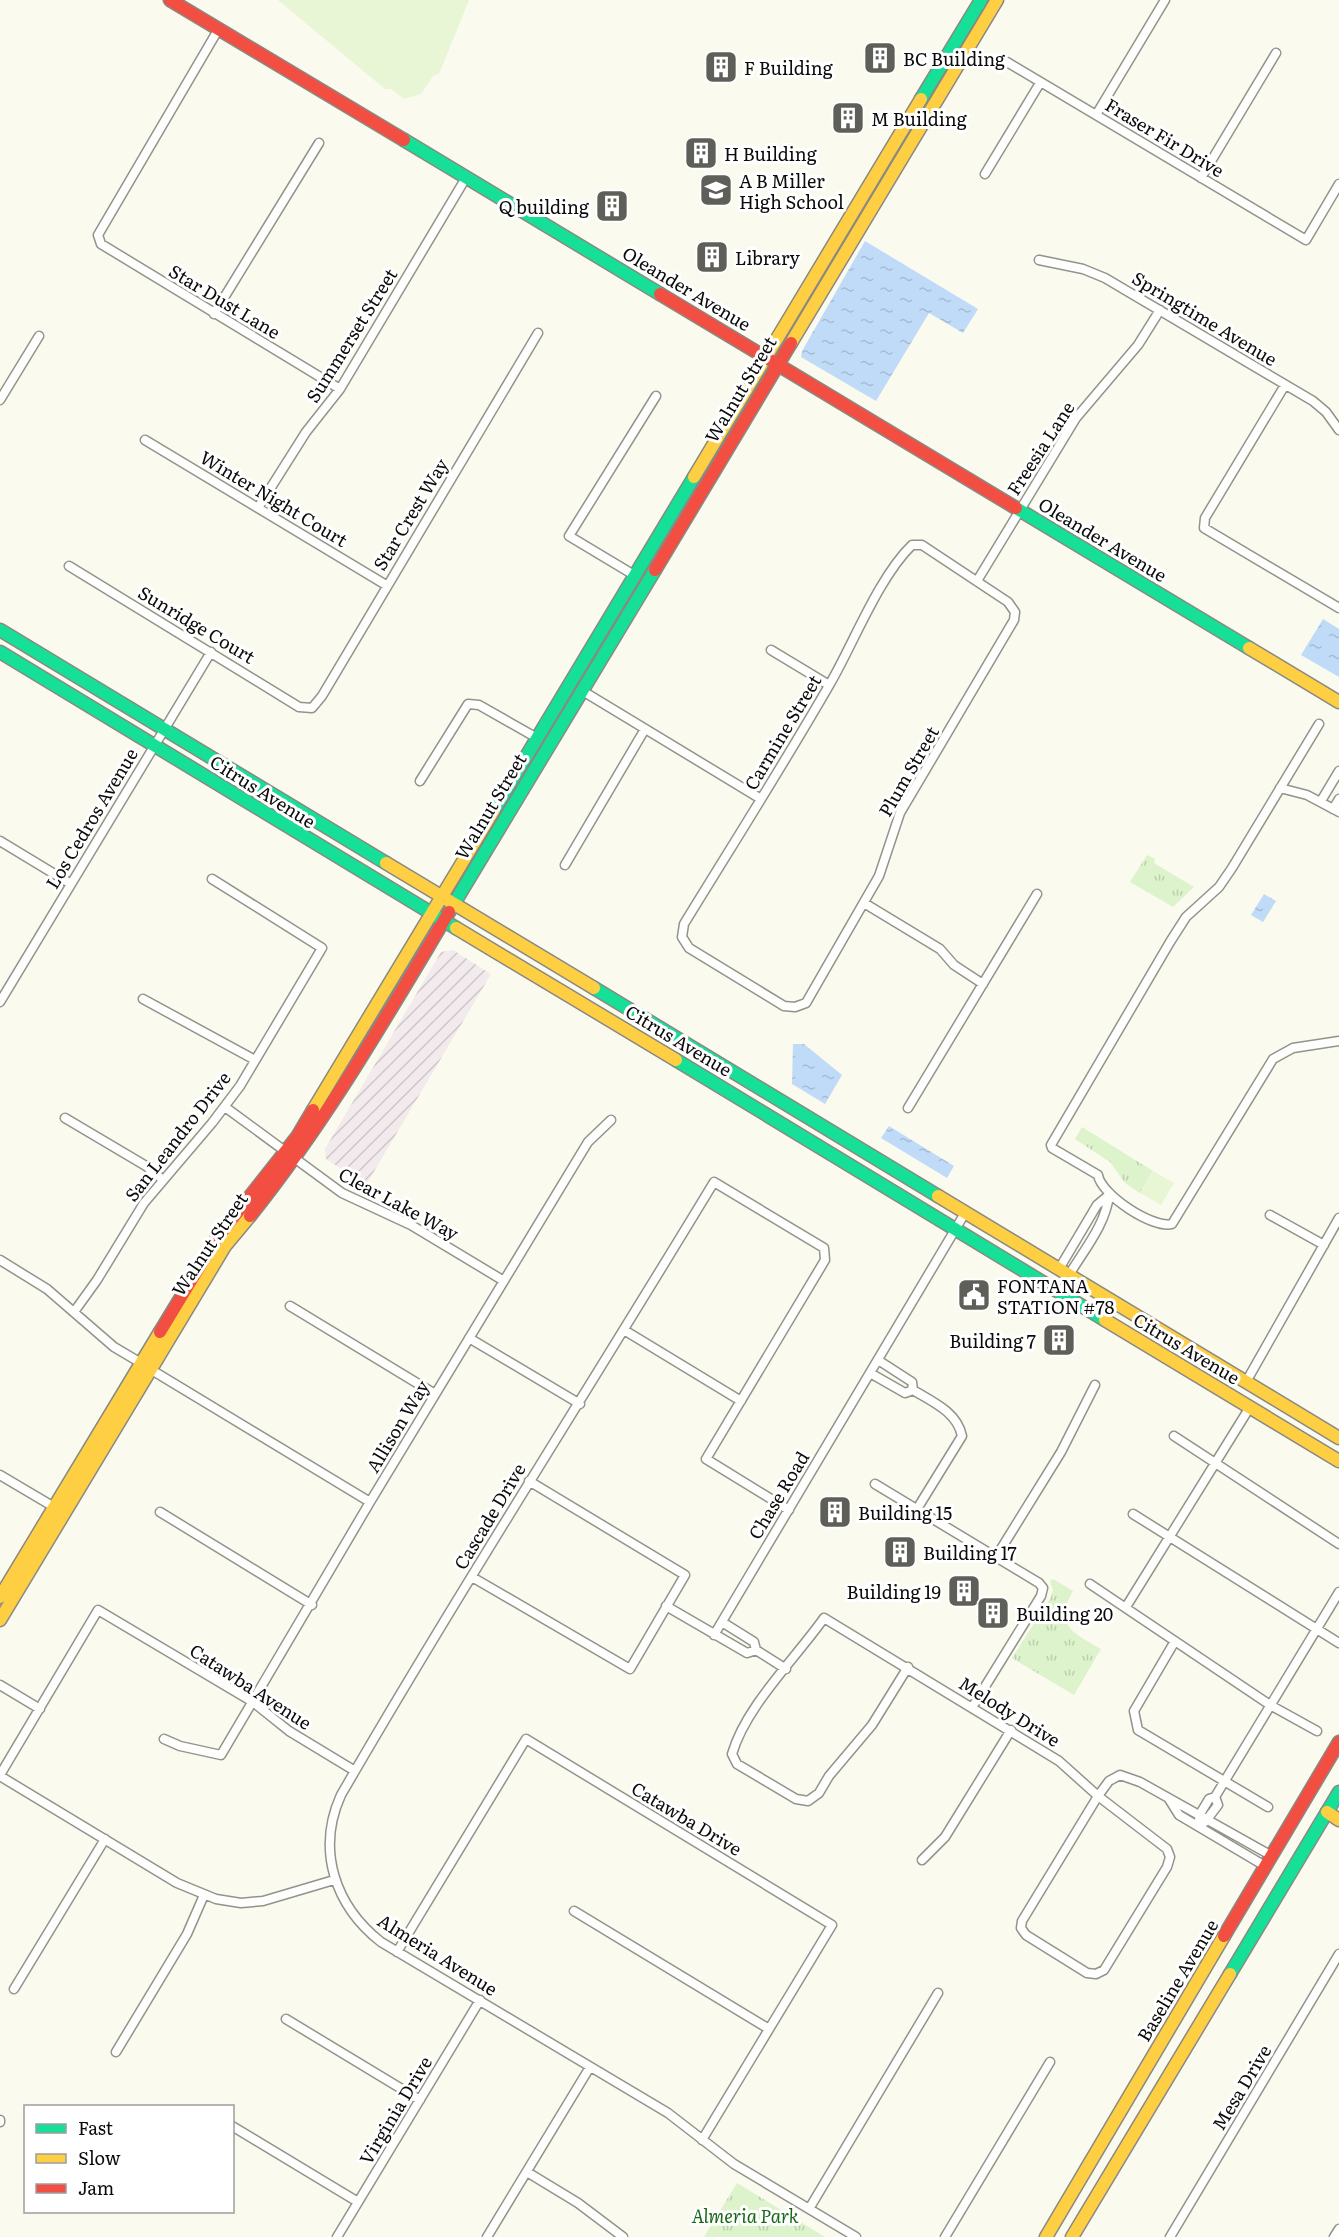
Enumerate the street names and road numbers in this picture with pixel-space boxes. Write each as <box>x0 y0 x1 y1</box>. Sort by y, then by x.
street label: Fraser Fir Drive <box>1100 91 1230 183</box>
street label: Oleander Avenue <box>618 239 756 337</box>
street label: Star Dust Lane <box>164 257 286 345</box>
street label: Summerset Street <box>299 262 404 407</box>
street label: Springtime Avenue <box>1127 264 1283 372</box>
street label: Walnut Street <box>698 330 783 447</box>
street label: Freesia Lane <box>1000 396 1080 500</box>
street label: Winter Night Court <box>195 443 354 553</box>
street label: Star Crest Way <box>366 452 454 575</box>
street label: Oleander Avenue <box>1034 490 1172 588</box>
street label: Sunridge Court <box>133 578 261 670</box>
street label: Carmine Street <box>737 669 827 795</box>
street label: Plum Street <box>871 720 945 821</box>
street label: Los Cedros Avenue <box>38 743 144 893</box>
street label: Walnut Street <box>448 747 533 864</box>
street label: Citrus Avenue <box>205 748 321 834</box>
street label: Citrus Avenue <box>621 998 737 1082</box>
street label: San Leandro Drive <box>118 1065 236 1207</box>
street label: Clear Lake Way <box>334 1160 464 1246</box>
street label: Walnut Street <box>164 1186 254 1301</box>
street label: Citrus Avenue <box>1129 1306 1245 1390</box>
street label: Allison Way <box>359 1374 436 1477</box>
street label: Chase Road <box>741 1446 815 1544</box>
street label: Cascade Drive <box>447 1458 531 1574</box>
street label: Catawba Avenue <box>185 1636 317 1736</box>
street label: Melody Drive <box>954 1669 1066 1753</box>
street label: Catawba Drive <box>627 1774 747 1862</box>
street label: Almeria Avenue <box>373 1906 503 2002</box>
street label: Baseline Avenue <box>1130 1914 1224 2046</box>
street label: Mesa Drive <box>1205 2039 1277 2135</box>
street label: Virginia Drive <box>352 2051 438 2169</box>

